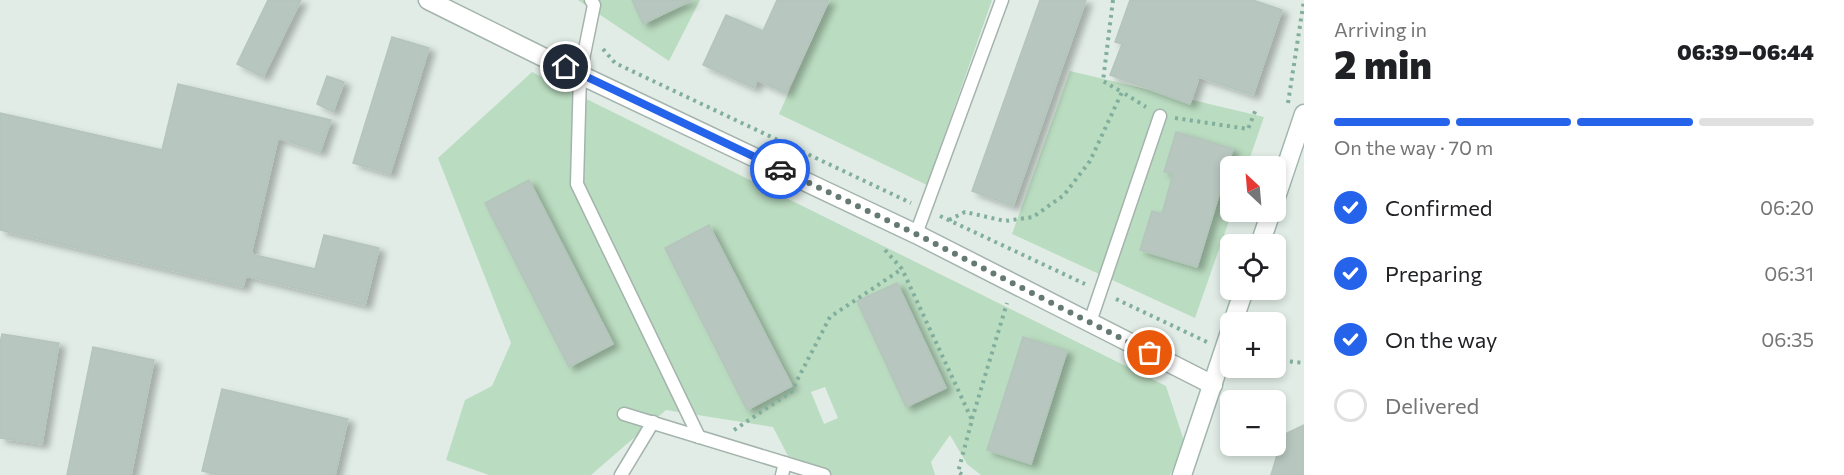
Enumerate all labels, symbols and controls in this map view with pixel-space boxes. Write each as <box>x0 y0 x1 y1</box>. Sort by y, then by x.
text: Arriving in <box>1334 17 1427 41</box>
text: 06:39–06:44 <box>1677 38 1814 65</box>
text: 2 min <box>1334 39 1432 87</box>
pin <box>540 41 591 92</box>
icon: home <box>549 50 582 83</box>
text: On the way · 70 m <box>1334 135 1493 159</box>
courier <box>750 139 810 199</box>
icon: car <box>764 153 797 186</box>
north arrow <box>1220 156 1286 222</box>
map controls <box>1220 156 1286 456</box>
icon: check <box>1334 191 1367 224</box>
text: Confirmed <box>1385 194 1492 221</box>
text: 06:20 <box>1760 195 1814 219</box>
button: locate <box>1220 234 1286 300</box>
icon: check <box>1334 257 1367 290</box>
text: Preparing <box>1385 260 1482 287</box>
text: 06:31 <box>1764 261 1814 285</box>
button: + <box>1220 312 1286 378</box>
icon: check <box>1334 323 1367 356</box>
text: On the way <box>1385 326 1497 353</box>
pin <box>1124 327 1175 378</box>
text: 06:35 <box>1761 327 1814 351</box>
icon: bag <box>1133 336 1166 369</box>
button: − <box>1220 390 1286 456</box>
text: Delivered <box>1385 392 1479 419</box>

